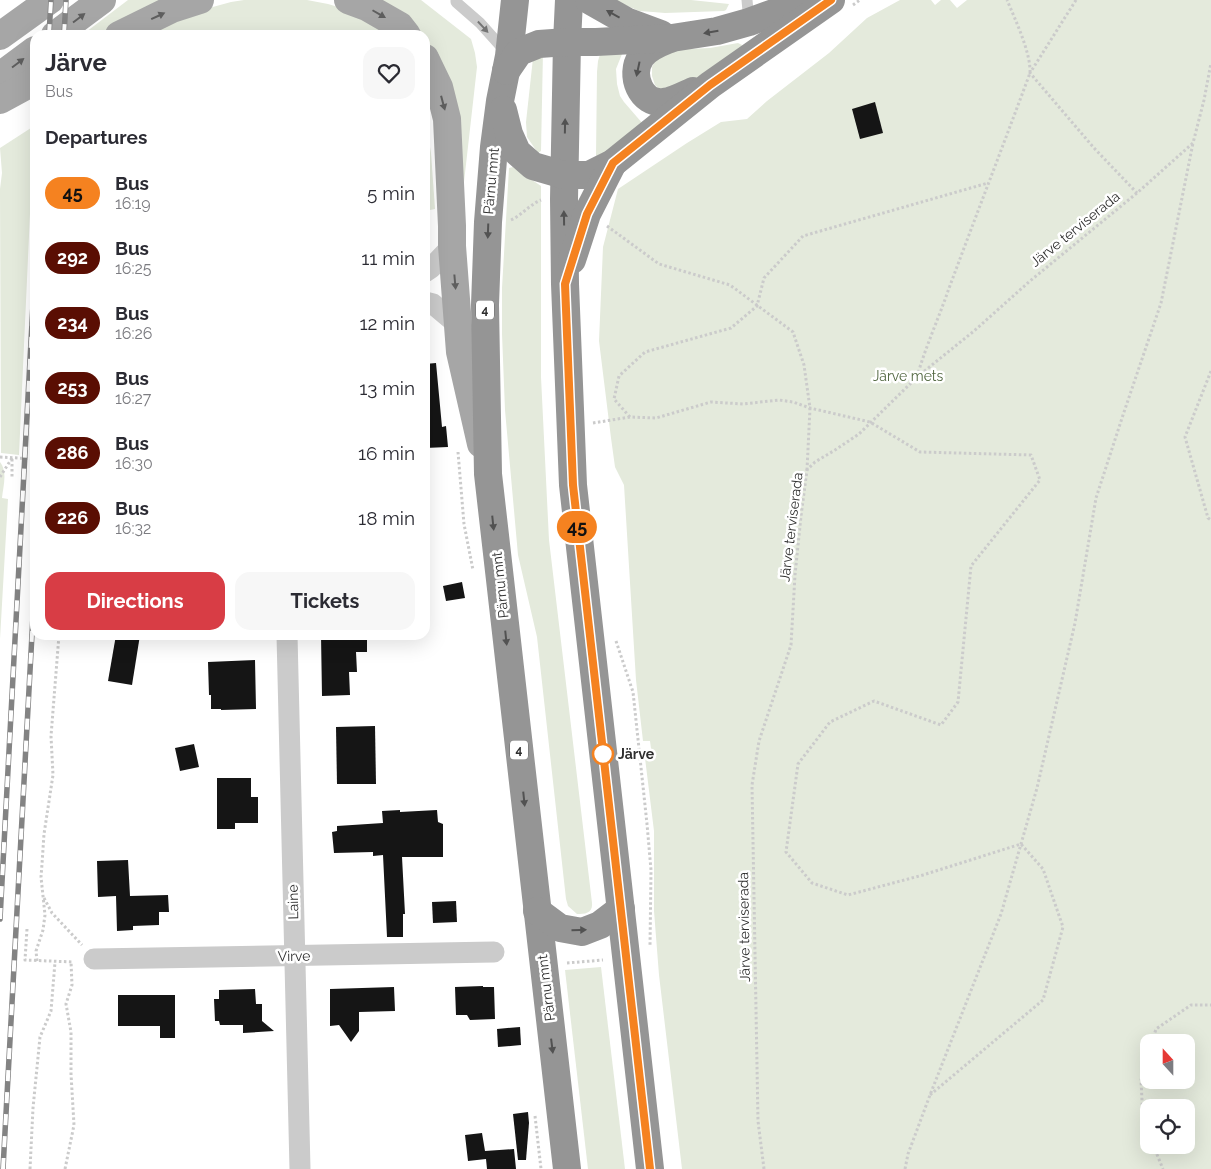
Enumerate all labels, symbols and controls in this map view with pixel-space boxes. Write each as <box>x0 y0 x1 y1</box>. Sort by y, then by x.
one-way arrow <box>372 10 387 18</box>
one-way arrow <box>607 10 620 19</box>
one-way arrow <box>72 12 85 23</box>
one-way arrow <box>151 12 166 20</box>
one-way arrow <box>477 20 489 32</box>
one-way arrow <box>703 28 719 36</box>
button: heart <box>363 47 415 99</box>
text: Järve <box>45 48 107 77</box>
one-way arrow <box>11 58 24 68</box>
one-way arrow <box>634 61 642 76</box>
text: Bus <box>45 82 73 101</box>
one-way arrow <box>439 95 447 110</box>
one-way arrow <box>561 118 569 134</box>
text: Departures <box>45 126 147 148</box>
street label: Pärnu mnt <box>480 147 502 215</box>
text: Bus <box>115 172 149 194</box>
text: 45 <box>62 182 83 203</box>
text: 5 min <box>367 182 415 204</box>
street label: Järve terviserada <box>1027 188 1123 270</box>
text: 16:19 <box>115 194 151 213</box>
one-way arrow <box>560 210 568 226</box>
one-way arrow <box>483 223 491 239</box>
text: Bus <box>115 237 149 259</box>
text: 292 <box>57 247 88 268</box>
text: 11 min <box>361 247 415 269</box>
text: 16:25 <box>115 259 152 278</box>
one-way arrow <box>451 274 459 290</box>
road number: 4 <box>476 300 494 320</box>
text: Bus <box>115 302 149 324</box>
text: 234 <box>57 312 88 333</box>
text: 12 min <box>359 312 415 334</box>
text: 16:26 <box>115 324 153 343</box>
text: Bus <box>115 367 149 389</box>
park label: Järve mets <box>873 368 944 384</box>
text: 253 <box>57 377 88 398</box>
text: 13 min <box>359 377 415 399</box>
text: 16:27 <box>115 389 151 408</box>
text: Bus <box>115 432 149 454</box>
text: 286 <box>57 442 88 463</box>
text: 16 min <box>358 442 415 464</box>
text: 16:30 <box>115 454 153 473</box>
street label: Järve terviserada <box>776 471 806 583</box>
text: Bus <box>115 497 149 519</box>
text: 226 <box>57 507 88 528</box>
text: 18 min <box>358 507 415 529</box>
line badge: 45 <box>554 511 600 543</box>
one-way arrow <box>489 515 497 531</box>
text: 45 <box>567 516 587 537</box>
text: 16:32 <box>115 519 151 538</box>
street label: Pärnu mnt <box>489 551 511 619</box>
button: Directions <box>45 572 225 630</box>
button: Tickets <box>235 572 415 630</box>
one-way arrow <box>502 630 510 646</box>
road number: 4 <box>510 740 528 760</box>
marker: Järve <box>592 743 614 765</box>
place label: Järve <box>618 746 655 762</box>
one-way arrow <box>520 791 528 807</box>
street label: Järve terviserada <box>735 872 753 982</box>
street label: Laine <box>285 884 301 920</box>
one-way arrow <box>571 926 587 934</box>
street label: Virve <box>277 948 311 964</box>
street label: Pärnu mnt <box>534 954 558 1022</box>
north arrow <box>1140 1034 1195 1089</box>
map controls <box>1140 1034 1195 1154</box>
one-way arrow <box>548 1039 556 1055</box>
button: locate <box>1140 1099 1195 1154</box>

